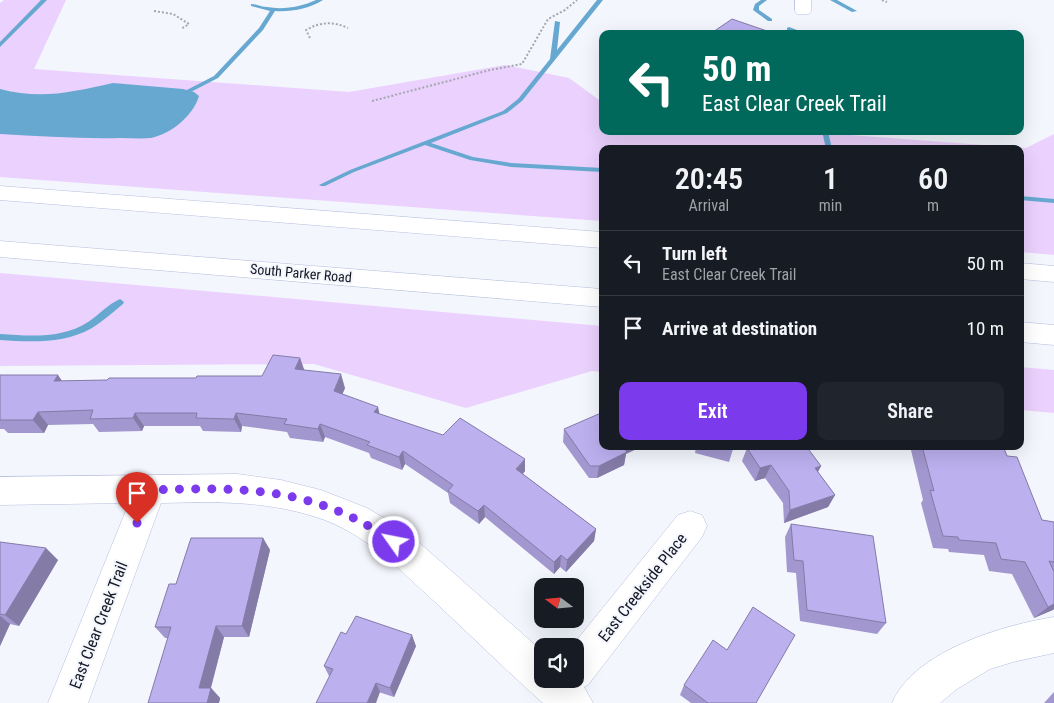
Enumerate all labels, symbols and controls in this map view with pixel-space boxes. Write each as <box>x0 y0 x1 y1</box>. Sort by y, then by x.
text: 50 m <box>702 49 771 90</box>
icon: left <box>619 50 684 115</box>
text: East Clear Creek Trail <box>702 91 887 116</box>
text: 20:45 <box>675 161 743 196</box>
text: 1 <box>823 161 838 196</box>
text: 60 <box>918 161 948 196</box>
text: Arrival <box>689 196 729 215</box>
text: min <box>819 196 842 215</box>
text: m <box>927 196 939 215</box>
text: Turn left <box>662 242 727 265</box>
icon: left <box>619 249 647 277</box>
text: 50 m <box>967 252 1004 275</box>
street label: South Parker Road <box>249 261 353 285</box>
text: East Clear Creek Trail <box>662 265 796 284</box>
icon: arrive <box>619 314 647 342</box>
text: Arrive at destination <box>662 317 817 340</box>
text: 10 m <box>967 317 1004 340</box>
button: Exit <box>619 382 807 440</box>
button: Share <box>817 382 1004 440</box>
pin <box>116 472 158 523</box>
icon: arrive <box>123 479 151 507</box>
position arrow <box>367 515 419 567</box>
street label: East Creekside Place <box>594 529 691 645</box>
street label: East Clear Creek Trail <box>66 559 131 691</box>
north arrow <box>534 578 584 628</box>
map controls <box>534 578 584 688</box>
button: sound <box>534 638 584 688</box>

